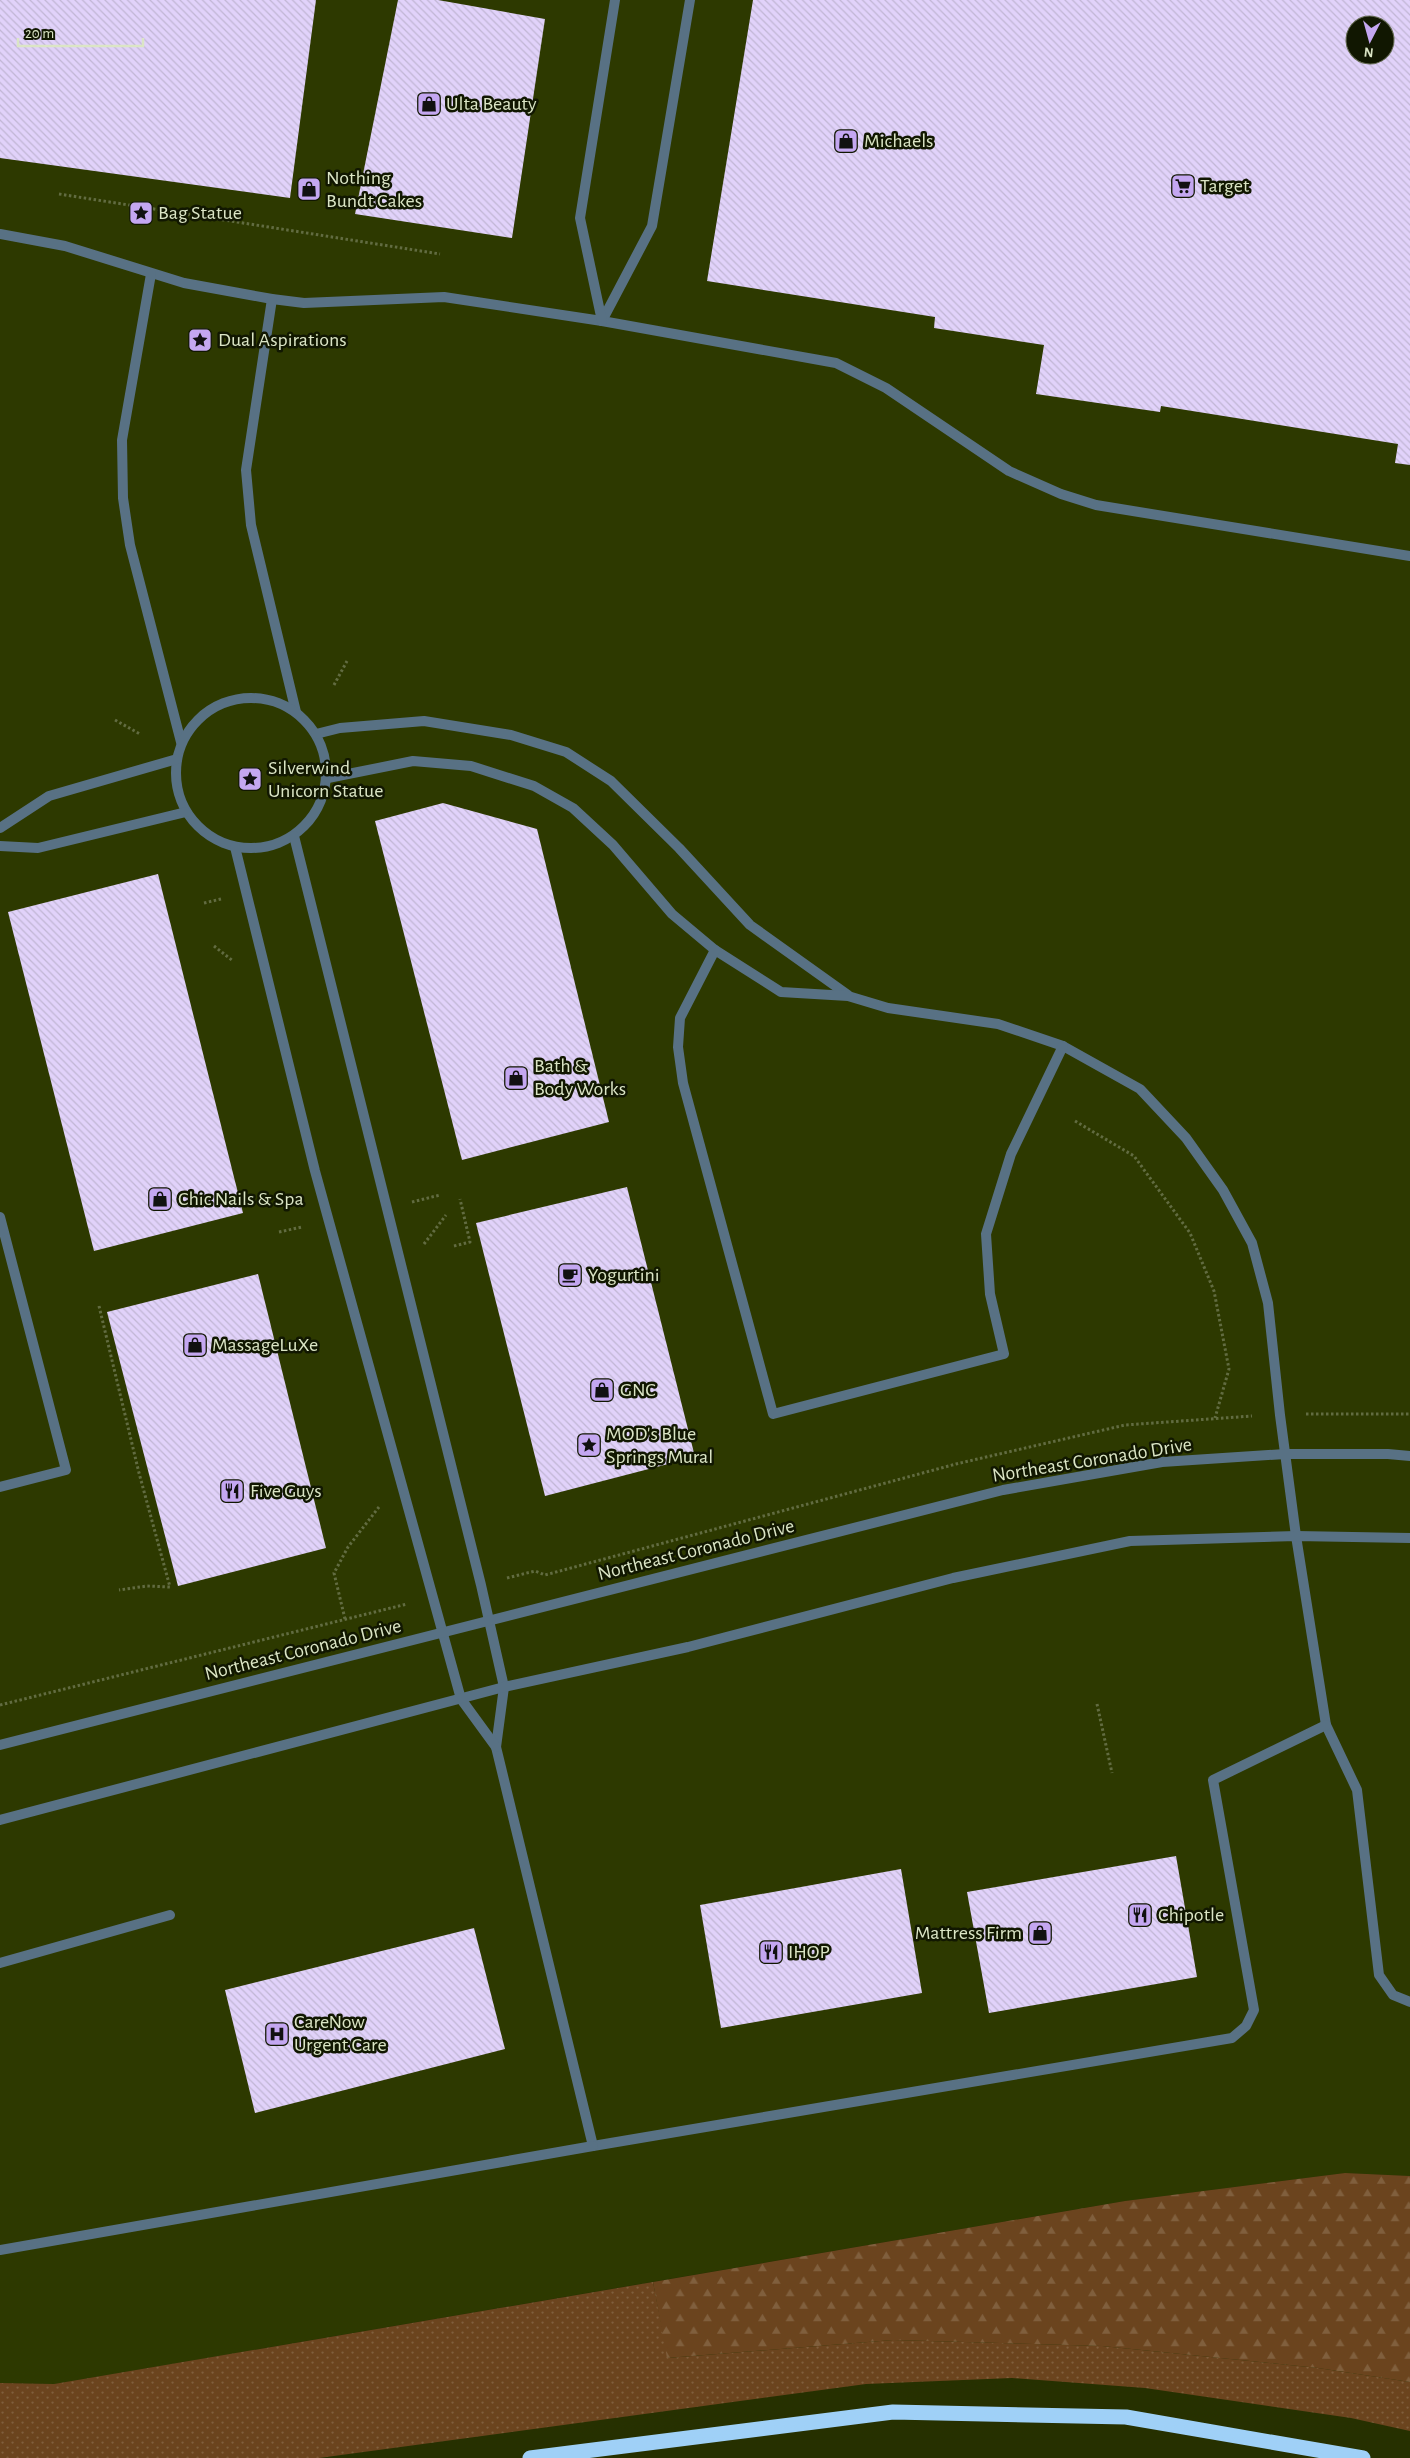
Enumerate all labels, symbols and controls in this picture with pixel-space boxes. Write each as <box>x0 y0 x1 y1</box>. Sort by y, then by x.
scale bar <box>18 15 142 47</box>
north arrow <box>1345 15 1395 65</box>
text: 20 m <box>25 26 54 41</box>
text: N <box>1363 44 1374 59</box>
shop icon: Ulta Beauty <box>416 91 442 117</box>
place label: Ulta Beauty <box>446 94 537 114</box>
shop icon: Michaels <box>833 128 859 154</box>
place label: Michaels <box>864 131 934 151</box>
place label: Nothing Bundt Cakes <box>326 168 422 211</box>
supermarket icon: Target <box>1170 173 1196 199</box>
shop icon: Nothing Bundt Cakes <box>296 176 322 202</box>
place label: Target <box>1200 176 1250 196</box>
place icon: Bag Statue <box>128 200 154 226</box>
place label: Bag Statue <box>158 203 242 223</box>
place icon: Dual Aspirations <box>187 327 213 353</box>
place label: Dual Aspirations <box>218 330 347 350</box>
place label: Silverwind Unicorn Statue <box>268 758 384 801</box>
place icon: Silverwind Unicorn Statue <box>237 766 263 792</box>
place label: Bath & Body Works <box>534 1056 626 1099</box>
shop icon: Bath & Body Works <box>503 1065 529 1091</box>
shop icon: Chic Nails & Spa <box>147 1186 173 1212</box>
place label: Chic Nails & Spa <box>178 1189 304 1209</box>
cafe icon: Yogurtini <box>557 1262 583 1288</box>
place label: Yogurtini <box>588 1265 660 1285</box>
shop icon: MassageLuXe <box>182 1332 208 1358</box>
place label: MassageLuXe <box>212 1335 318 1355</box>
shop icon: GNC <box>589 1377 615 1403</box>
place label: GNC <box>620 1380 656 1400</box>
place label: MOD's Blue Springs Mural <box>606 1424 713 1467</box>
place icon: MOD's Blue Springs Mural <box>576 1432 602 1458</box>
street label: Northeast Coronado Drive <box>991 1434 1193 1486</box>
restaurant icon: Five Guys <box>219 1478 245 1504</box>
place label: Five Guys <box>250 1481 322 1501</box>
street label: Northeast Coronado Drive <box>596 1516 796 1584</box>
street label: Northeast Coronado Drive <box>203 1616 403 1684</box>
restaurant icon: Chipotle <box>1127 1902 1153 1928</box>
place label: Chipotle <box>1158 1905 1224 1925</box>
shop icon: Mattress Firm <box>1027 1920 1053 1946</box>
place label: Mattress Firm <box>915 1923 1022 1943</box>
restaurant icon: IHOP <box>758 1939 784 1965</box>
place label: IHOP <box>788 1942 830 1962</box>
place label: CareNow Urgent Care <box>294 2012 387 2055</box>
hospital icon: CareNow Urgent Care <box>264 2021 290 2047</box>

